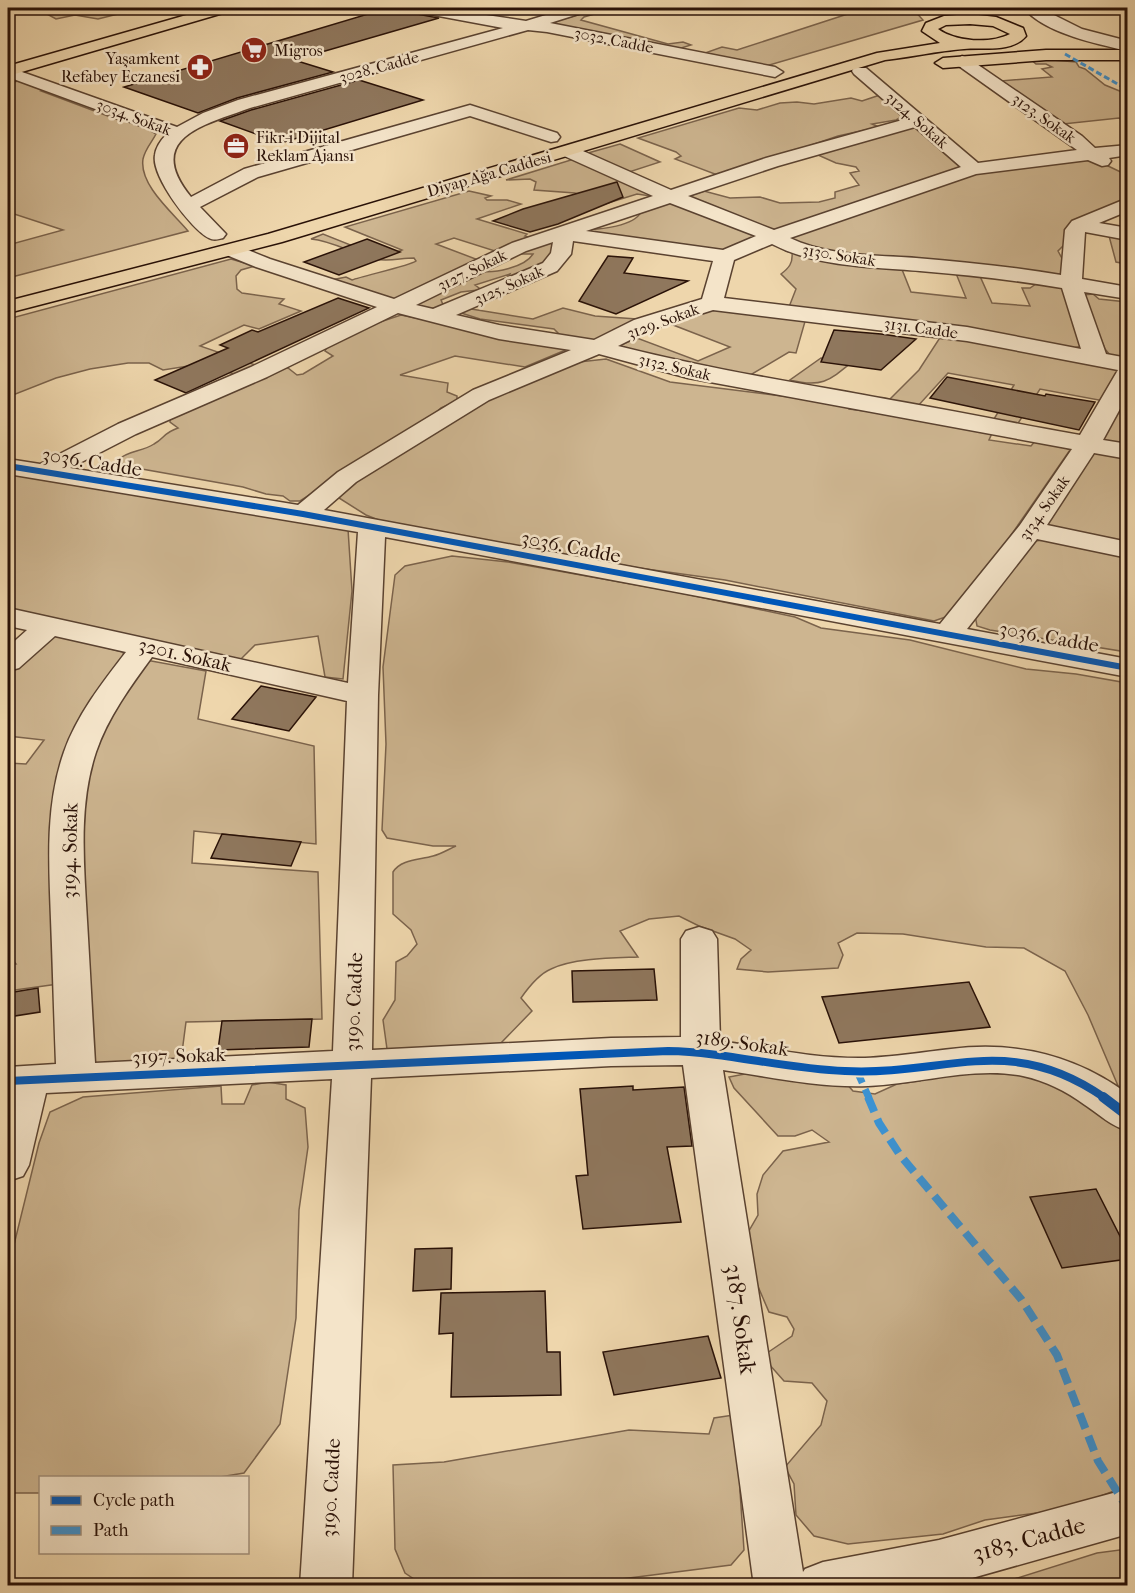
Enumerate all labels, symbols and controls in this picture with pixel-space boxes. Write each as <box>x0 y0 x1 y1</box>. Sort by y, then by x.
street label: 3032. Cadde <box>573 23 655 57</box>
supermarket icon: Migros <box>239 35 269 65</box>
place label: Migros <box>274 41 323 60</box>
street label: 3028. Cadde <box>337 47 421 87</box>
place label: Yaşamkent Refabey Eczanesi <box>61 49 180 86</box>
pharmacy icon: Yaşamkent Refabey Eczanesi <box>185 52 215 82</box>
street label: 3124. Sokak <box>882 88 953 153</box>
street label: 3123. Sokak <box>1008 89 1080 147</box>
street label: 3034. Sokak <box>94 95 175 140</box>
place label: Fikr-i Dijital Reklam Ajansı <box>256 128 354 165</box>
office icon: Fikr-i Dijital Reklam Ajansı <box>221 131 251 161</box>
street label: Diyap Ağa Caddesi <box>425 147 554 201</box>
street label: 3130. Sokak <box>801 240 878 270</box>
street label: 3127. Sokak <box>434 245 510 295</box>
street label: 3125. Sokak <box>471 261 547 309</box>
street label: 3129. Sokak <box>624 299 702 343</box>
street label: 3131. Cadde <box>883 313 959 343</box>
street label: 3132. Sokak <box>637 349 714 385</box>
street label: 3036. Cadde <box>40 443 144 481</box>
street label: 3134. Sokak <box>1015 471 1074 544</box>
street label: 3036. Cadde <box>519 526 623 568</box>
street label: 3036. Cadde <box>997 617 1101 657</box>
street label: 3201. Sokak <box>136 633 234 677</box>
street label: 3194. Sokak <box>58 802 82 899</box>
street label: 3190. Cadde <box>341 952 367 1052</box>
street label: 3189. Sokak <box>694 1025 791 1061</box>
street label: 3197. Sokak <box>132 1043 227 1069</box>
street label: 3187. Sokak <box>719 1262 763 1377</box>
street label: 3190. Cadde <box>317 1438 345 1538</box>
legend <box>39 1476 249 1554</box>
text: Cycle path <box>93 1490 174 1511</box>
street label: 3183. Cadde <box>970 1511 1088 1567</box>
text: Path <box>93 1520 129 1541</box>

